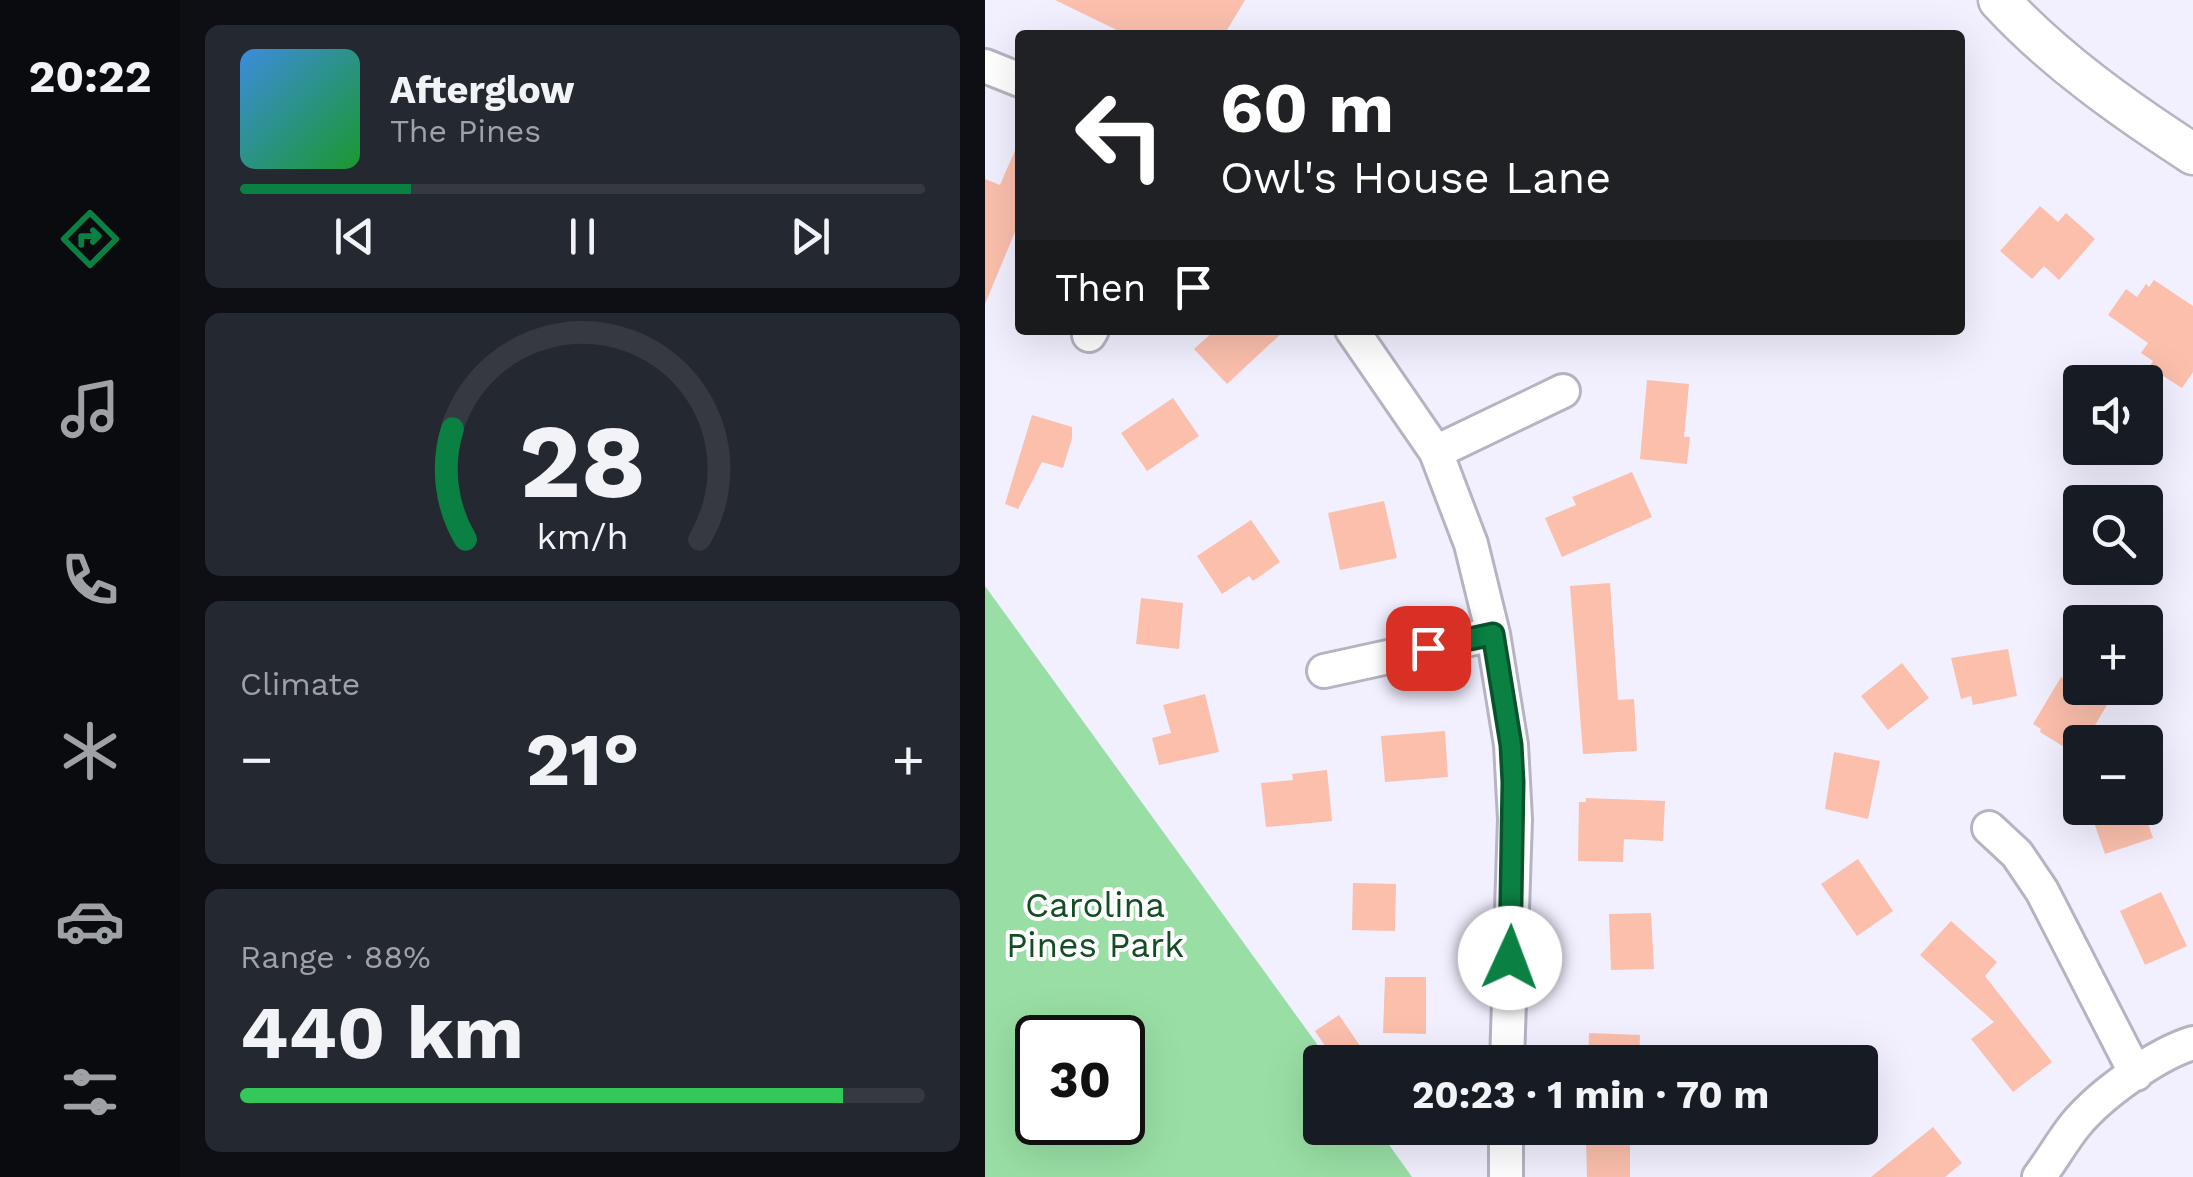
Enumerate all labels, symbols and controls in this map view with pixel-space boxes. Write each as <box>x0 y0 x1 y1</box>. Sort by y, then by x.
text: 20:22 <box>28 50 152 103</box>
text: 60 m <box>1220 67 1394 149</box>
text: Afterglow <box>390 68 575 112</box>
icon: left <box>1055 70 1185 200</box>
text: The Pines <box>390 112 541 150</box>
text: Owl's House Lane <box>1220 151 1611 204</box>
icon: directions <box>55 204 125 274</box>
icon: previous <box>327 209 382 264</box>
icon: pause <box>555 209 610 264</box>
icon: next <box>783 209 838 264</box>
icon: arrive <box>1166 260 1221 315</box>
text: Then <box>1055 266 1146 310</box>
map controls <box>2063 365 2163 825</box>
button: sound <box>2063 365 2163 465</box>
icon: music <box>55 374 125 444</box>
text: 28 <box>519 400 646 522</box>
button: search <box>2063 485 2163 585</box>
text: km/h <box>536 516 629 558</box>
icon: phone <box>55 545 125 615</box>
button: + <box>2063 605 2163 705</box>
pin <box>1386 606 1471 691</box>
icon: arrive <box>1401 621 1456 676</box>
text: Climate <box>240 665 360 703</box>
text: 21° <box>525 715 640 803</box>
icon: climate <box>55 716 125 786</box>
button: − <box>2063 725 2163 825</box>
text: − <box>240 727 273 791</box>
text: + <box>892 727 925 791</box>
park label: Carolina Pines Park <box>1006 884 1184 966</box>
icon: car <box>55 886 125 956</box>
position arrow <box>1458 906 1562 1010</box>
text: Range · 88% <box>240 938 431 976</box>
text: 440 km <box>240 988 524 1076</box>
speed limit sign: 30 <box>1015 1015 1145 1145</box>
icon: filters <box>55 1057 125 1127</box>
text: 20:23 · 1 min · 70 m <box>1412 1073 1769 1117</box>

